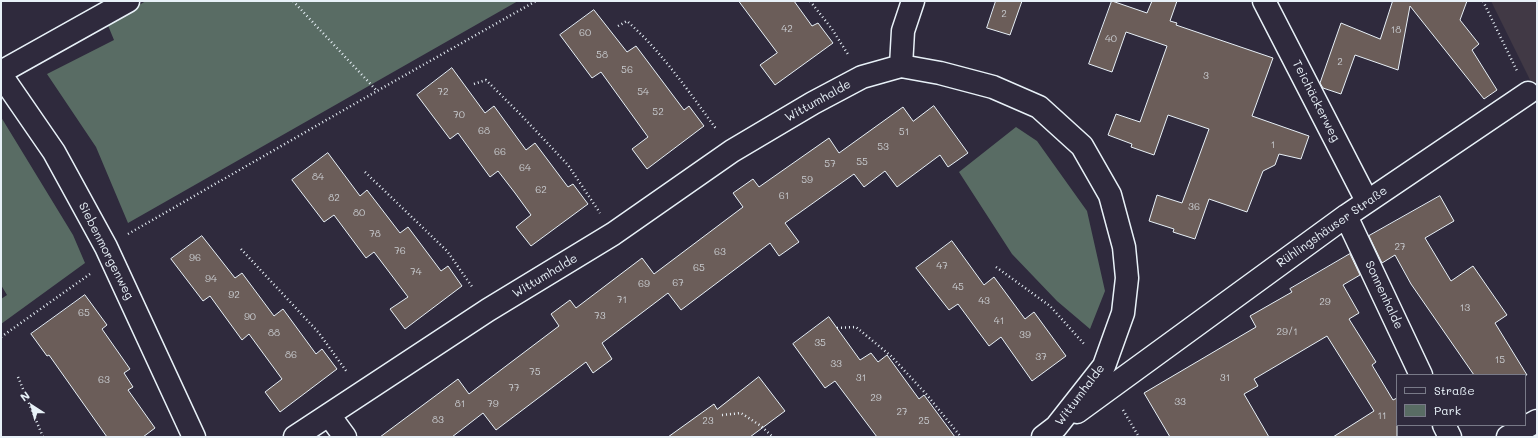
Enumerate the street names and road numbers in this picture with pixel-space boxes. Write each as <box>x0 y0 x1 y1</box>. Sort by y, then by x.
street label: Teichäckerweg <box>1289 58 1343 144</box>
street label: Wittumhalde <box>783 77 853 125</box>
street label: Rühlingshäuser Straße <box>1274 183 1390 271</box>
street label: Siebenmorgenweg <box>75 200 137 302</box>
street label: Wittumhalde <box>510 251 580 301</box>
street label: Sonnenhalde <box>1362 259 1406 331</box>
street label: Wittumhalde <box>1052 361 1108 429</box>

